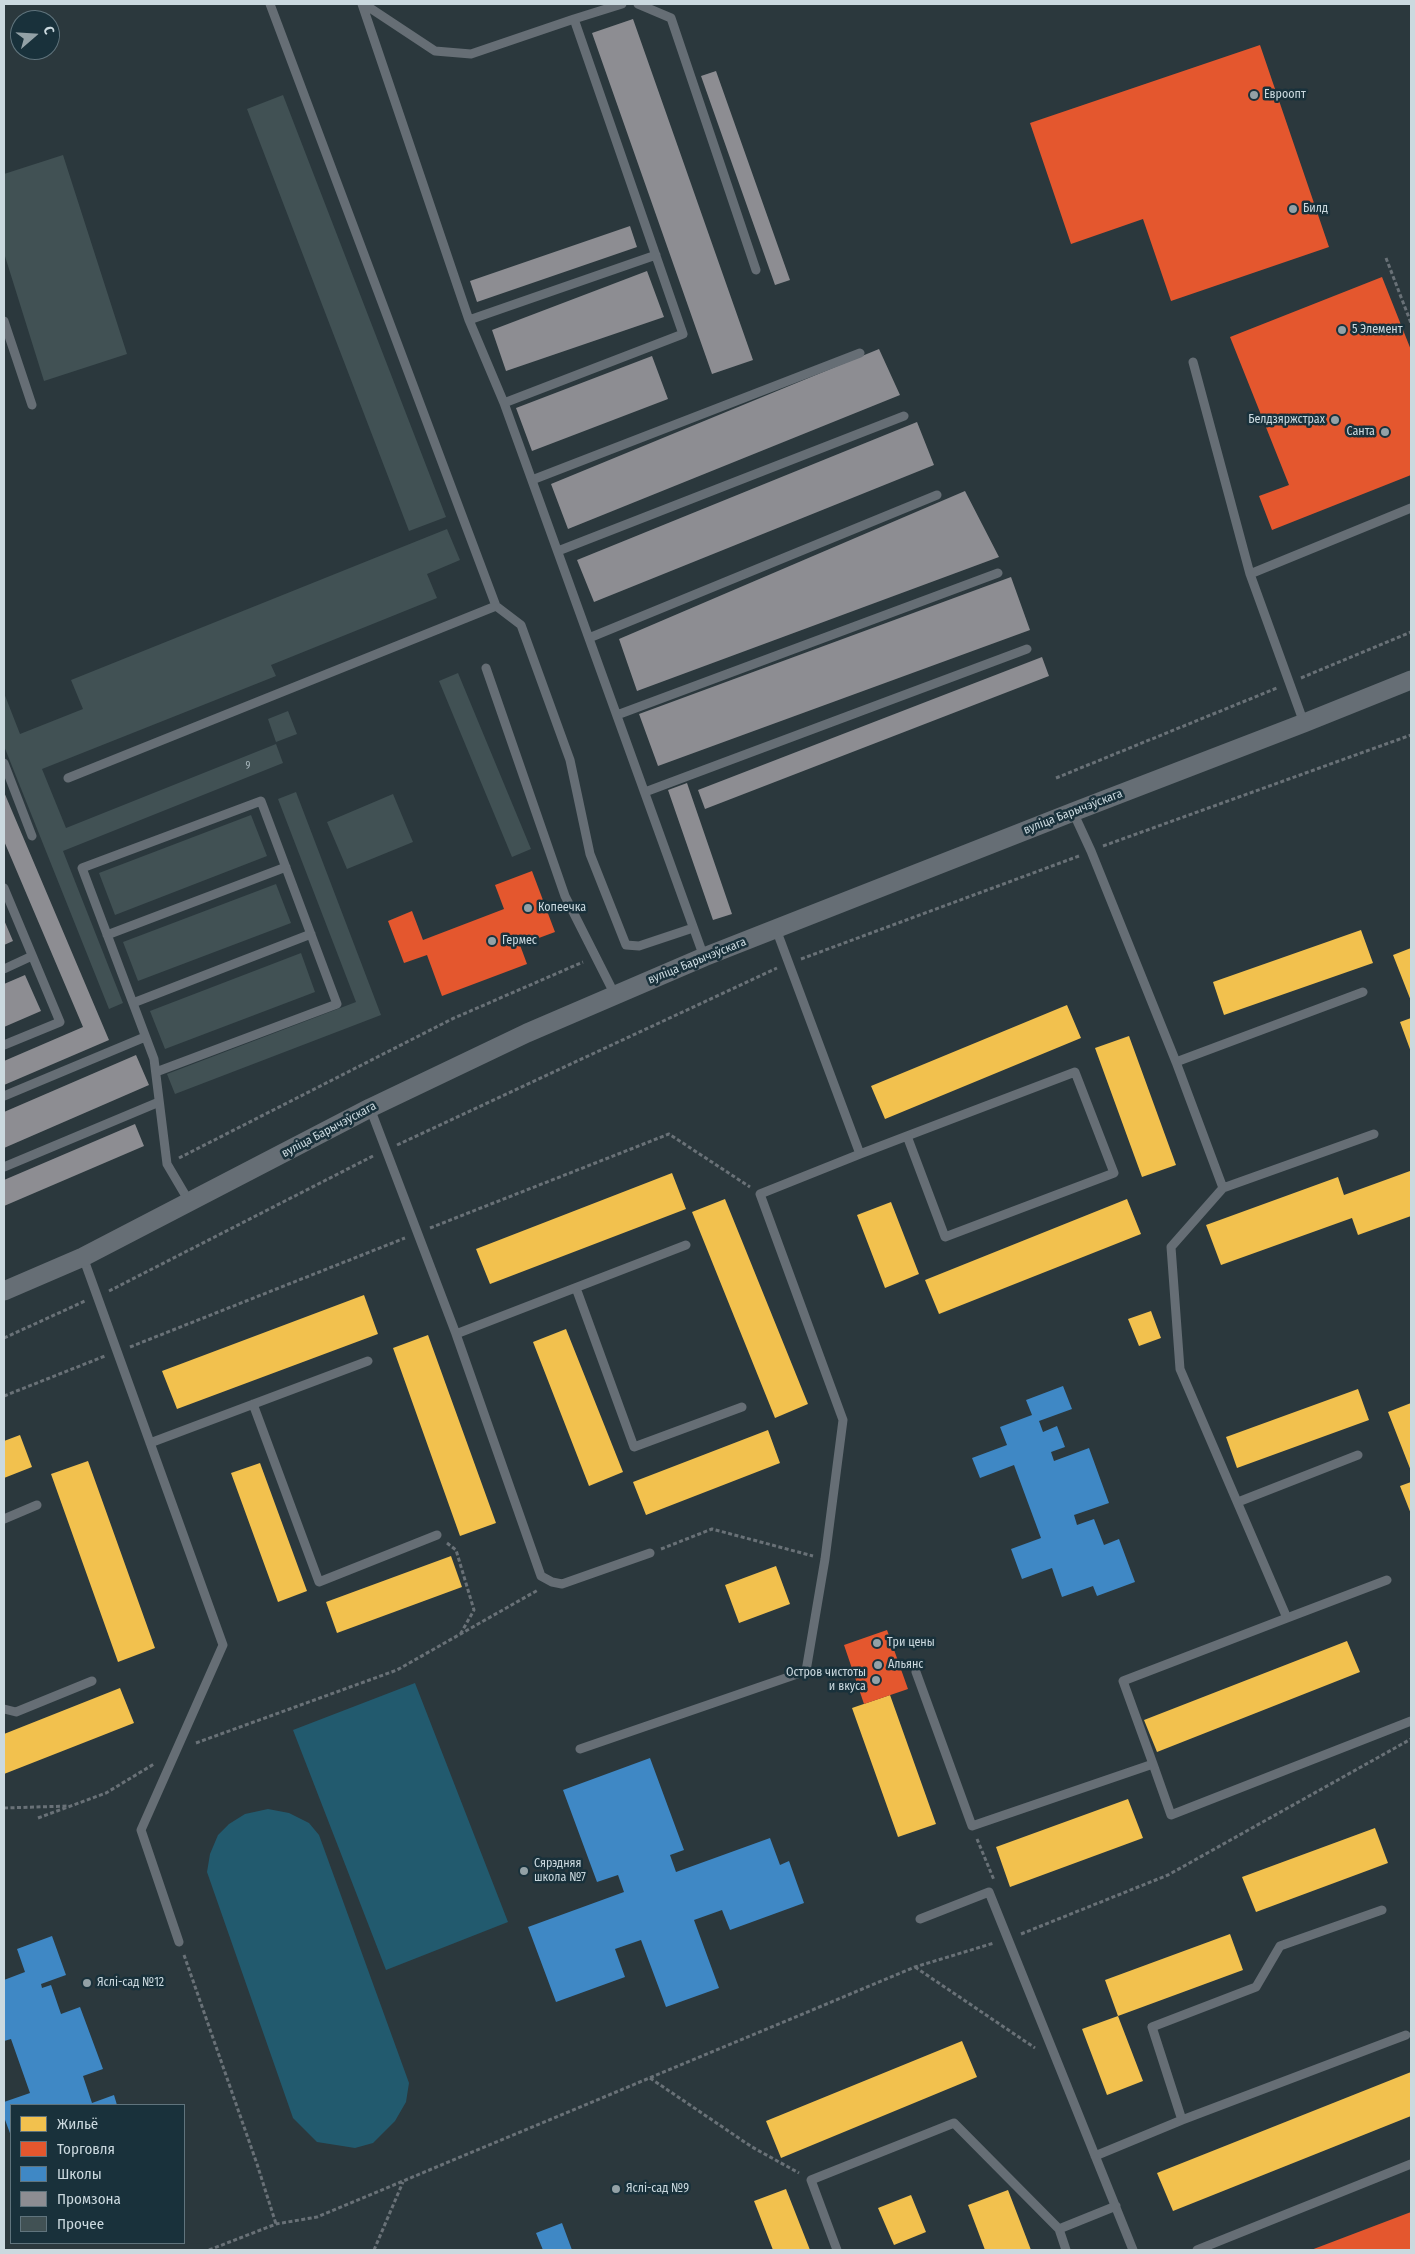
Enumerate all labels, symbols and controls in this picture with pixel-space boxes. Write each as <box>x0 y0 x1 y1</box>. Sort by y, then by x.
north arrow <box>10 10 60 60</box>
text: С <box>39 24 58 37</box>
place label: Евроопт <box>1264 88 1306 102</box>
marker: Евроопт <box>1248 89 1260 101</box>
place label: Билд <box>1303 202 1328 216</box>
marker: Билд <box>1287 203 1299 215</box>
place label: 5 Элемент <box>1352 323 1403 337</box>
marker: 5 Элемент <box>1336 324 1348 336</box>
place label: Белдзяржстрах <box>1248 413 1325 427</box>
marker: Белдзяржстрах <box>1329 414 1341 426</box>
place label: Санта <box>1346 425 1375 439</box>
marker: Санта <box>1379 426 1391 438</box>
house number: 9 <box>246 760 250 772</box>
street label: вуліца Барычэўскага <box>1021 786 1125 838</box>
place label: Копеечка <box>538 901 586 915</box>
marker: Копеечка <box>522 902 534 914</box>
place label: Гермес <box>502 934 537 948</box>
marker: Гермес <box>486 935 498 947</box>
street label: вуліца Барычэўскага <box>646 935 748 987</box>
street label: вуліца Барычэўскага <box>279 1099 379 1161</box>
place label: Три цены <box>887 1636 935 1650</box>
marker: Три цены <box>871 1637 883 1649</box>
place label: Альянс <box>888 1658 923 1672</box>
marker: Альянс <box>872 1659 884 1671</box>
place label: Остров чистоты и вкуса <box>786 1666 866 1694</box>
marker: Остров чистоты и вкуса <box>870 1674 882 1686</box>
place label: Сярэдняя школа №7 <box>534 1857 586 1885</box>
marker: Сярэдняя школа №7 <box>518 1865 530 1877</box>
place label: Яслі-сад №12 <box>97 1976 164 1990</box>
marker: Яслі-сад №12 <box>81 1977 93 1989</box>
legend <box>10 2104 185 2244</box>
text: Жильё <box>57 2115 98 2133</box>
text: Торговля <box>57 2140 115 2158</box>
text: Школы <box>57 2165 102 2183</box>
place label: Яслі-сад №9 <box>626 2182 689 2196</box>
marker: Яслі-сад №9 <box>610 2183 622 2195</box>
text: Промзона <box>57 2190 121 2208</box>
text: Прочее <box>57 2215 104 2233</box>

